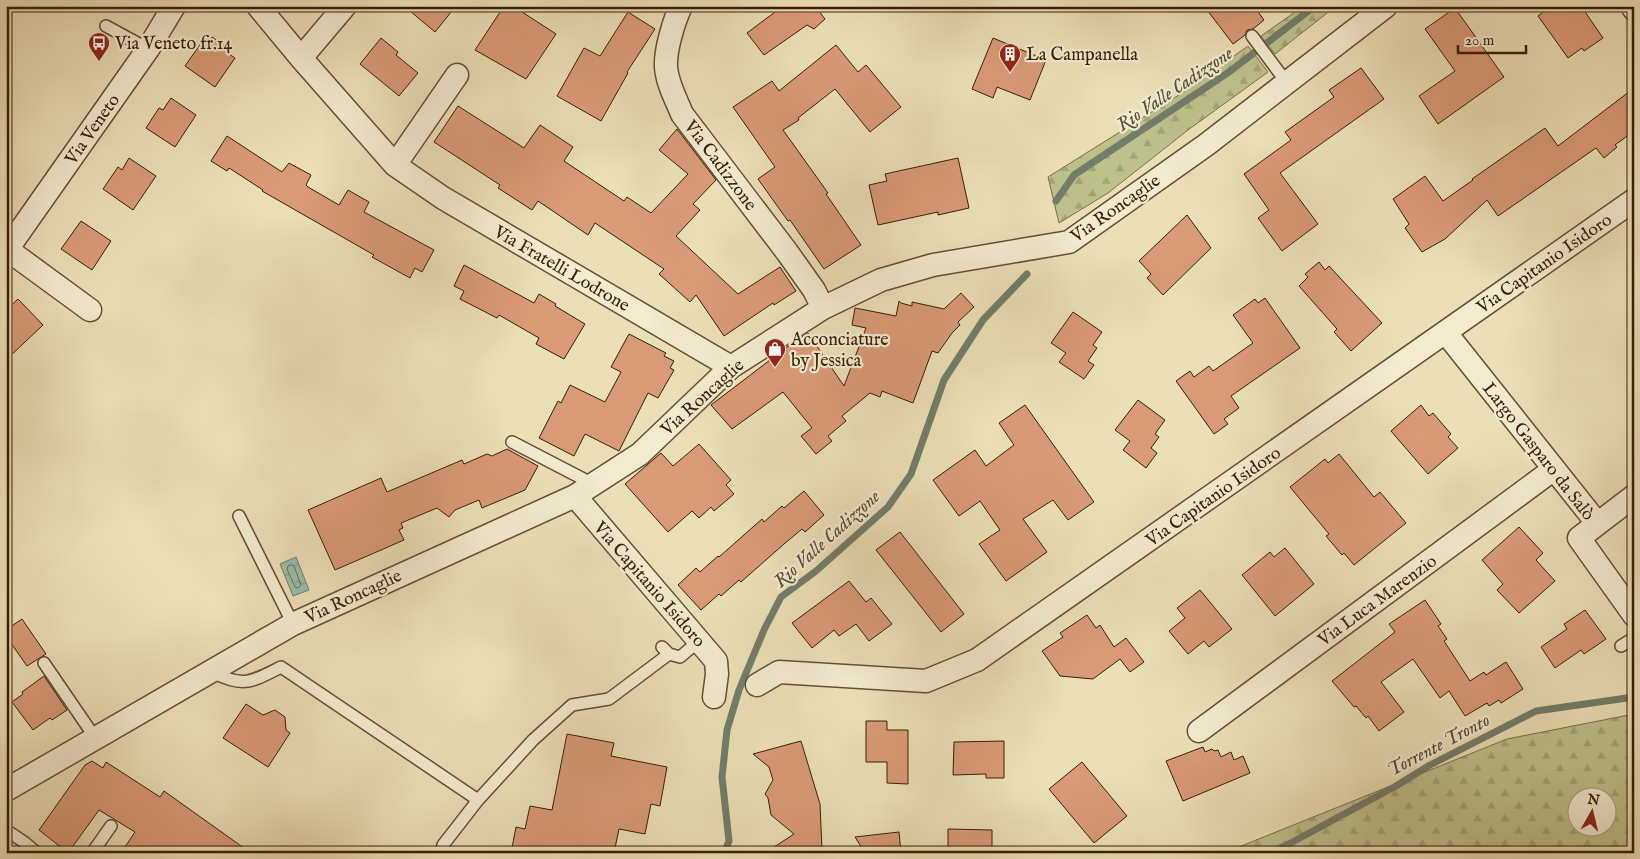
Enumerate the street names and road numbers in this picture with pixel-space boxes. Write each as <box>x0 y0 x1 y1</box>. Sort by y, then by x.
street label: Via Veneto <box>60 90 126 170</box>
street label: Via Cadizzone <box>678 115 761 216</box>
street label: Via Roncaglie <box>1066 170 1165 249</box>
street label: Via Capitanio Isidoro <box>1472 209 1617 320</box>
street label: Via Fratelli Lodrone <box>488 221 633 318</box>
street label: Via Roncaglie <box>656 355 749 442</box>
street label: Largo Gasparo da Salò <box>1477 378 1599 526</box>
street label: Via Capitanio Isidoro <box>1141 442 1286 553</box>
street label: Via Capitanio Isidoro <box>587 516 710 653</box>
street label: Via Luca Marenzio <box>1313 550 1442 653</box>
street label: Via Roncaglie <box>301 565 406 630</box>

